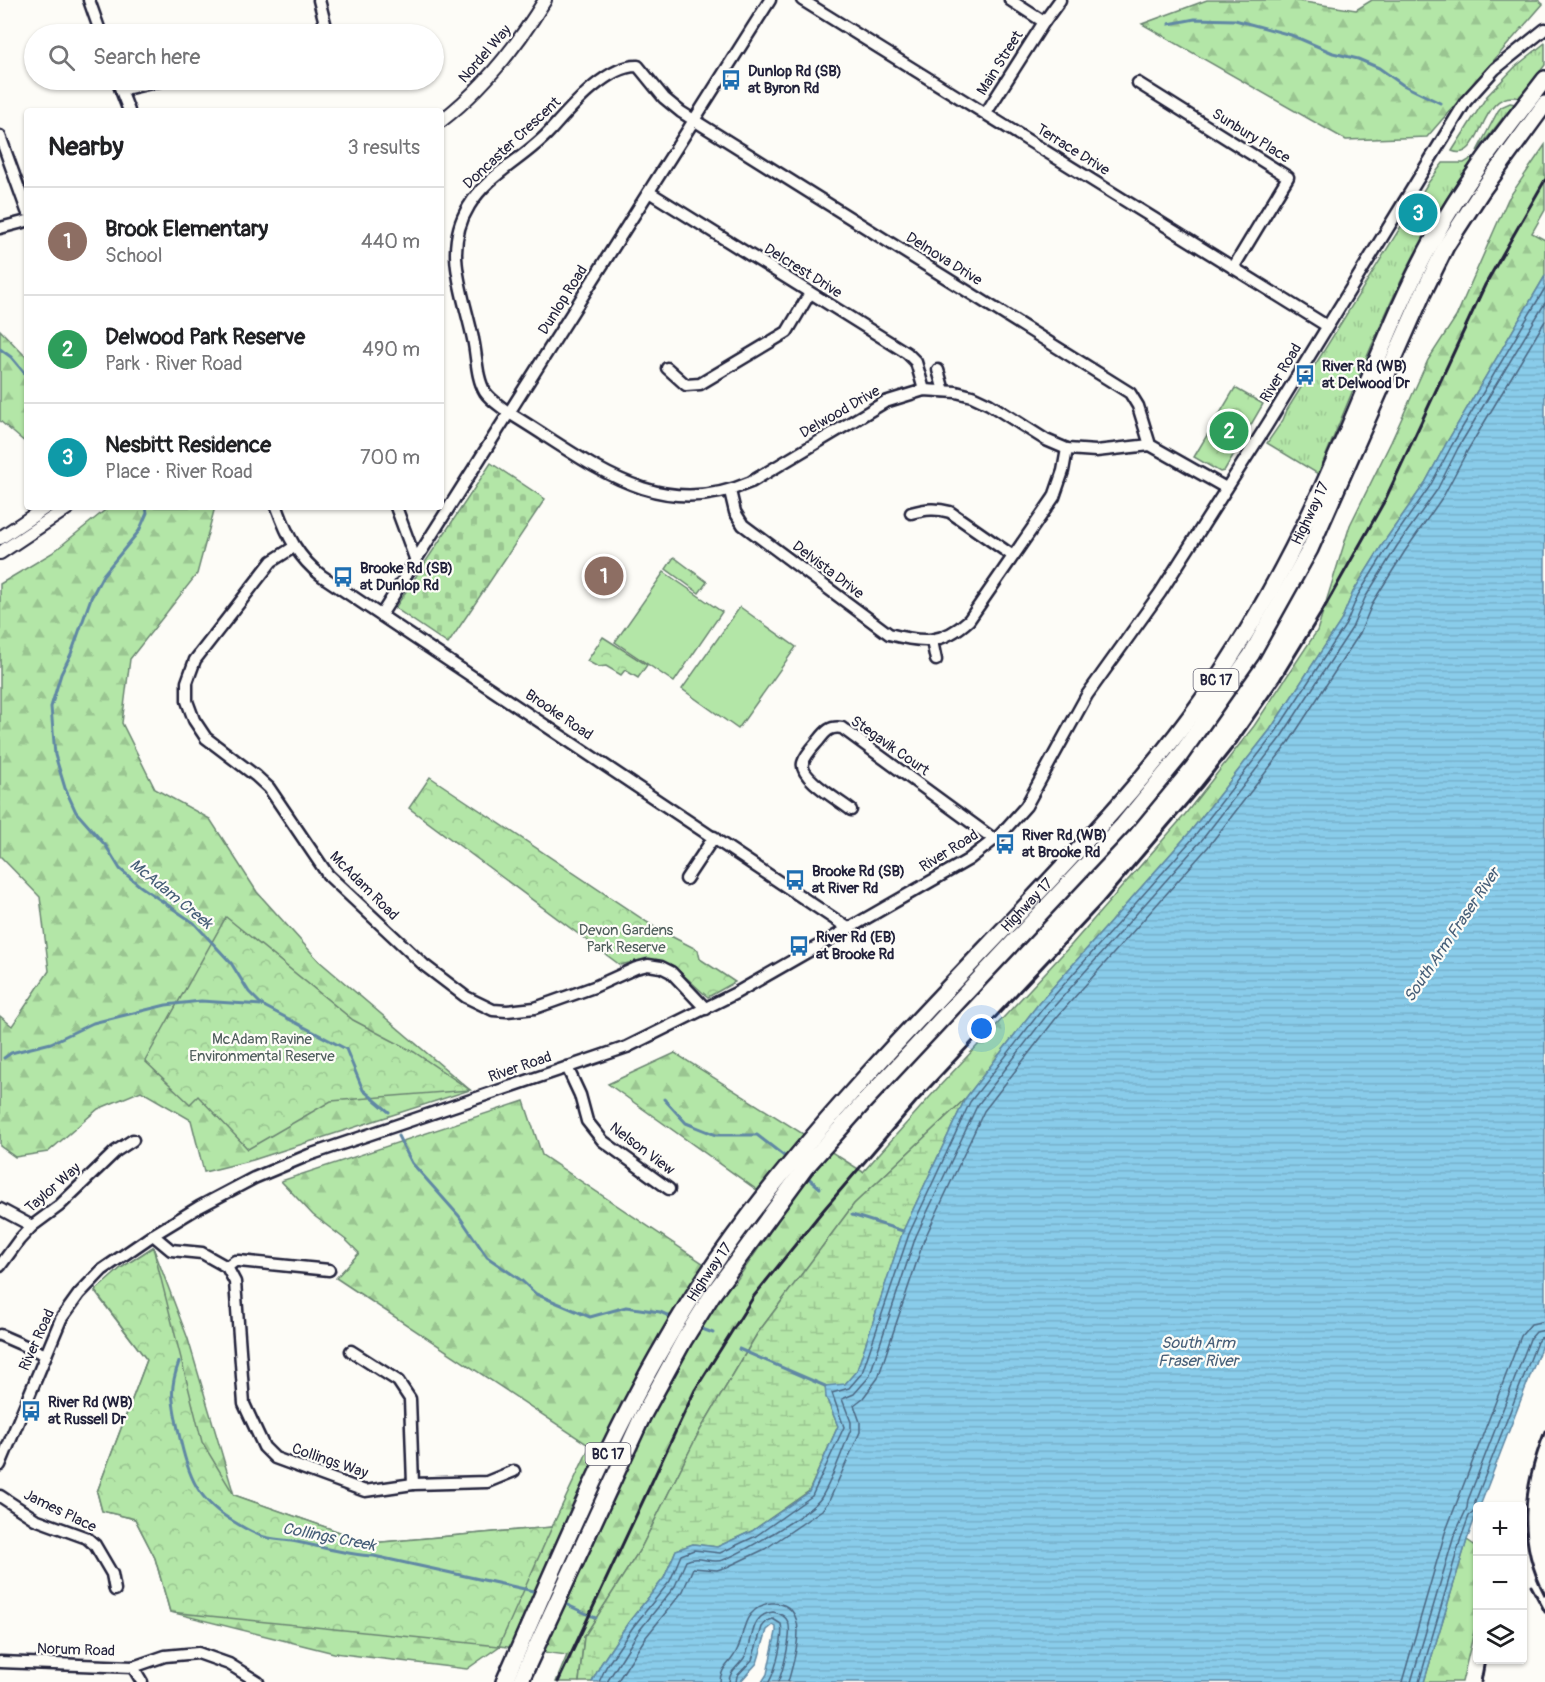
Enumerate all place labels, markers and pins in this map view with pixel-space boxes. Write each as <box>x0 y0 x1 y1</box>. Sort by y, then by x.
place label: Dunlop Rd (SB) at Byron Rd <box>748 62 842 98</box>
bus stop icon: Dunlop Rd (SB) at Byron Rd <box>719 68 743 92</box>
pin: 3 <box>1398 190 1438 236</box>
place label: River Rd (WB) at Delwood Dr <box>1322 357 1410 393</box>
bus stop icon: River Rd (WB) at Delwood Dr <box>1293 363 1317 387</box>
pin: 2 <box>1210 408 1248 454</box>
pin: 1 <box>584 554 624 598</box>
place label: Brooke Rd (SB) at Dunlop Rd <box>360 559 453 595</box>
bus stop icon: Brooke Rd (SB) at Dunlop Rd <box>331 565 355 589</box>
place label: River Rd (WB) at Brooke Rd <box>1022 826 1107 862</box>
bus stop icon: River Rd (WB) at Brooke Rd <box>993 832 1017 856</box>
place label: Brooke Rd (SB) at River Rd <box>812 862 905 898</box>
bus stop icon: Brooke Rd (SB) at River Rd <box>783 868 807 892</box>
place label: River Rd (EB) at Brooke Rd <box>816 928 896 964</box>
bus stop icon: River Rd (EB) at Brooke Rd <box>787 934 811 958</box>
place label: River Rd (WB) at Russell Dr <box>48 1393 133 1429</box>
bus stop icon: River Rd (WB) at Russell Dr <box>19 1399 43 1423</box>

